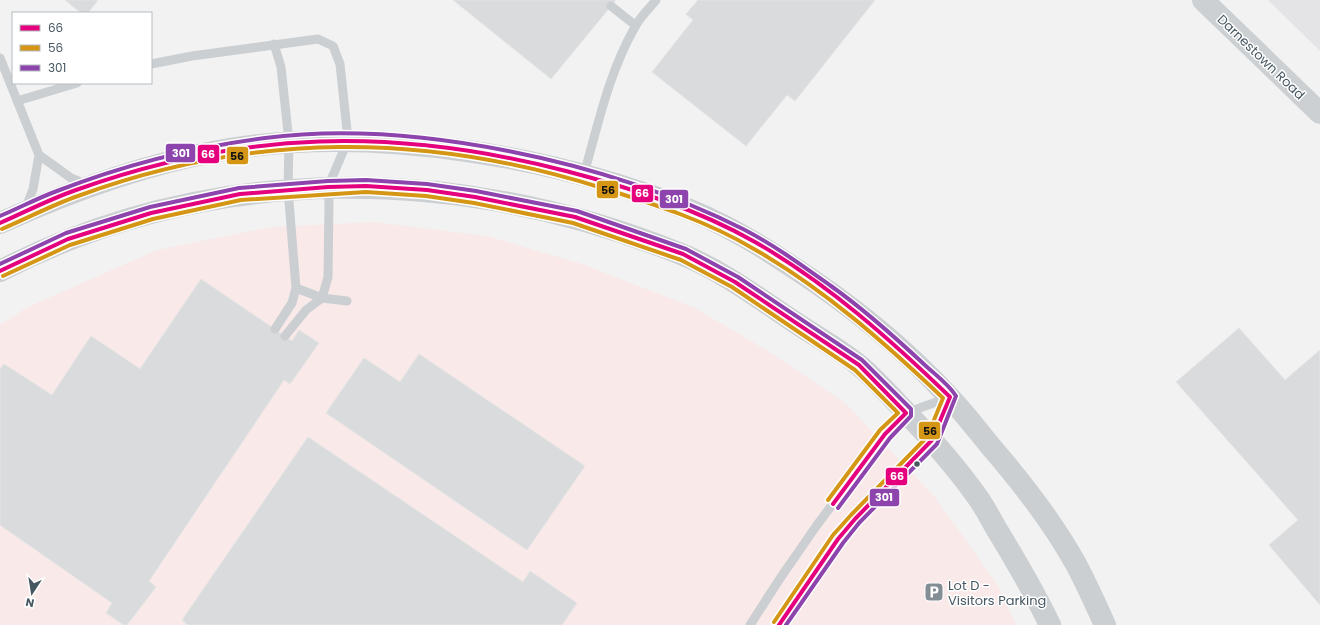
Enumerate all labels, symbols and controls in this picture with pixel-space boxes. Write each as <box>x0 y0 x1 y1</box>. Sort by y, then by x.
street label: Darnestown Road <box>1213 10 1309 104</box>
legend <box>12 12 152 84</box>
text: 66 <box>48 19 63 36</box>
text: 56 <box>48 39 63 56</box>
text: 301 <box>48 59 66 76</box>
line badge: 301 <box>165 143 196 163</box>
line badge: 66 <box>197 144 220 164</box>
text: 301 <box>172 145 190 161</box>
text: 66 <box>201 146 215 162</box>
line badge: 56 <box>226 146 249 165</box>
text: 56 <box>230 148 244 164</box>
line badge: 56 <box>596 180 619 199</box>
text: 56 <box>601 182 615 198</box>
line badge: 66 <box>631 184 654 203</box>
text: 66 <box>635 185 649 201</box>
line badge: 301 <box>659 189 689 209</box>
text: 301 <box>665 191 683 207</box>
line badge: 56 <box>918 421 941 440</box>
text: 56 <box>923 423 937 439</box>
unlabelled marker <box>912 459 922 469</box>
line badge: 66 <box>885 467 908 486</box>
text: 66 <box>890 468 904 484</box>
line badge: 301 <box>869 488 900 507</box>
text: 301 <box>875 489 893 505</box>
north arrow <box>12 573 52 613</box>
place label: Lot D - Visitors Parking <box>948 576 1046 610</box>
parking icon: Lot D - Visitors Parking <box>923 581 945 603</box>
text: N <box>24 594 36 611</box>

